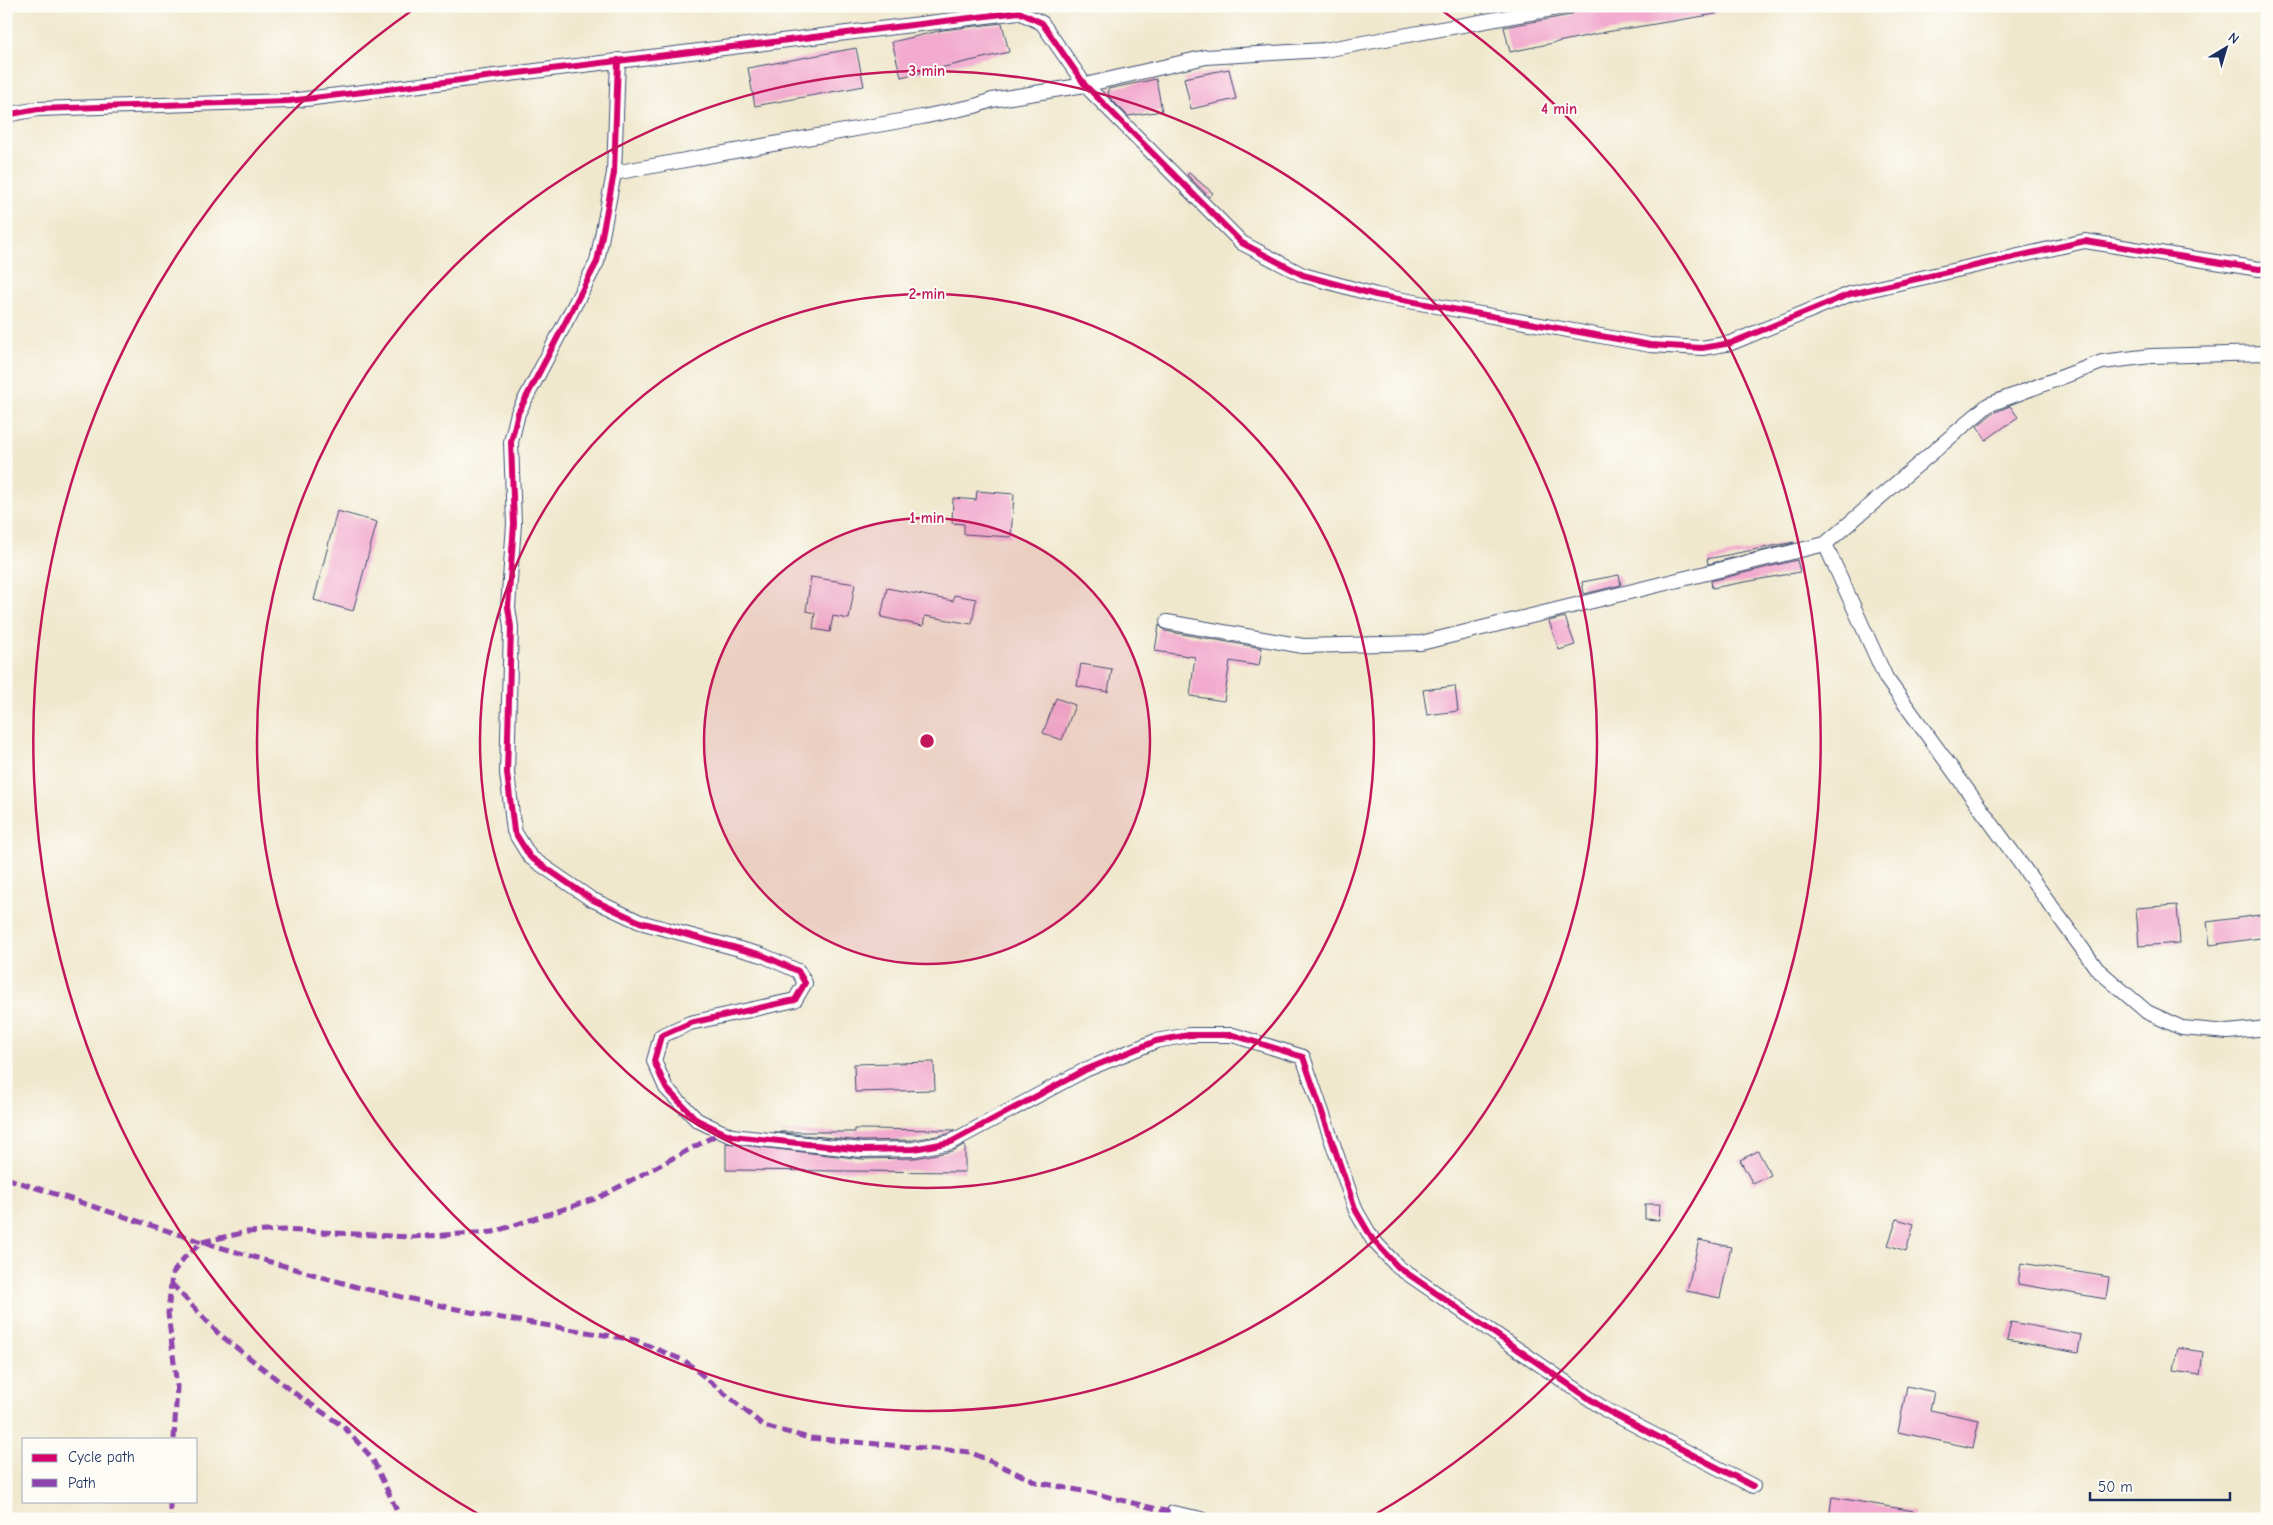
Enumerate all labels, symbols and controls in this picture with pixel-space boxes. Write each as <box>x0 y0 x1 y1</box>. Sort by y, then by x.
north arrow <box>2200 22 2250 72</box>
text: N <box>2225 29 2243 48</box>
text: 3 min <box>909 62 945 80</box>
text: 4 min <box>1541 100 1577 118</box>
text: 2 min <box>909 285 945 303</box>
text: 1 min <box>910 509 944 527</box>
centre of rings <box>918 732 936 750</box>
legend <box>22 1438 198 1502</box>
text: Cycle path <box>68 1448 135 1466</box>
scale bar <box>2090 1470 2230 1502</box>
text: Path <box>68 1474 96 1492</box>
text: 50 m <box>2098 1478 2133 1496</box>

